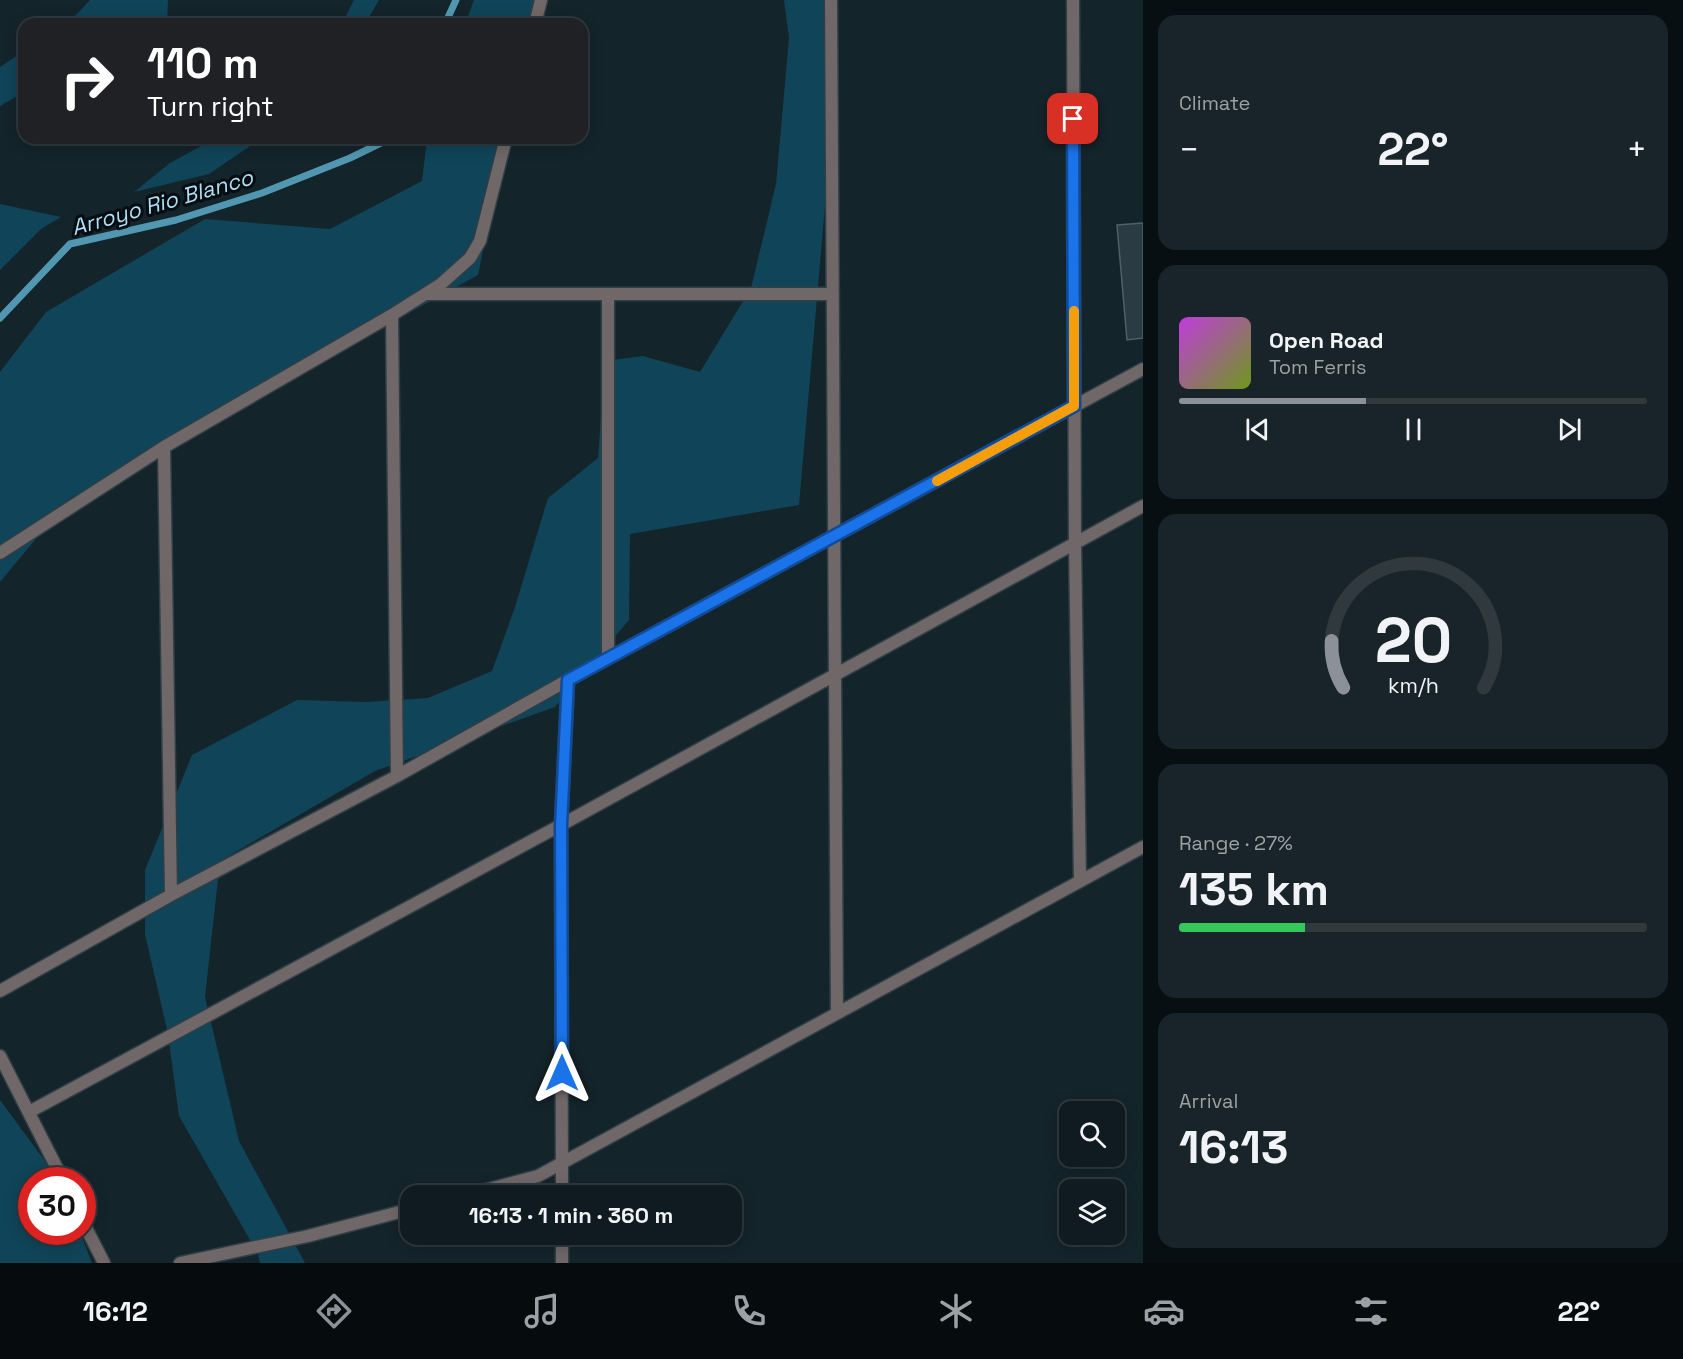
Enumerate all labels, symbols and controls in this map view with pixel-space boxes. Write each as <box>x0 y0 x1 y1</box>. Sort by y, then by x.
text: 110 m <box>147 37 259 90</box>
icon: right <box>48 42 126 120</box>
text: Turn right <box>147 89 274 124</box>
text: Climate <box>1179 90 1250 116</box>
pin <box>1047 93 1098 144</box>
icon: arrive <box>1056 102 1089 135</box>
text: 22° <box>1377 121 1449 178</box>
text: − <box>1179 129 1199 171</box>
text: + <box>1627 129 1647 171</box>
water label: Arroyo Rio Blanco <box>68 162 257 241</box>
text: Open Road <box>1269 326 1384 354</box>
text: Tom Ferris <box>1269 354 1367 380</box>
icon: previous <box>1241 413 1274 446</box>
icon: pause <box>1397 413 1430 446</box>
icon: next <box>1553 413 1586 446</box>
text: 20 <box>1374 602 1452 681</box>
text: km/h <box>1387 673 1439 700</box>
text: Range · 27% <box>1179 830 1293 856</box>
text: 135 km <box>1179 861 1329 918</box>
position arrow <box>530 1041 594 1105</box>
text: Arrival <box>1179 1088 1238 1114</box>
map controls <box>1059 1101 1125 1245</box>
button: search <box>1059 1101 1125 1167</box>
text: 16:13 <box>1179 1119 1288 1176</box>
speed limit sign: 30 <box>18 1167 96 1245</box>
button: layers <box>1059 1179 1125 1245</box>
text: 16:13 · 1 min · 360 m <box>469 1201 673 1229</box>
icon: directions <box>313 1290 355 1332</box>
icon: music <box>521 1290 563 1332</box>
icon: phone <box>728 1290 770 1332</box>
icon: climate <box>935 1290 977 1332</box>
icon: car <box>1143 1290 1185 1332</box>
icon: filters <box>1350 1290 1392 1332</box>
text: 16:12 <box>83 1294 148 1329</box>
text: 22° <box>1558 1294 1600 1329</box>

